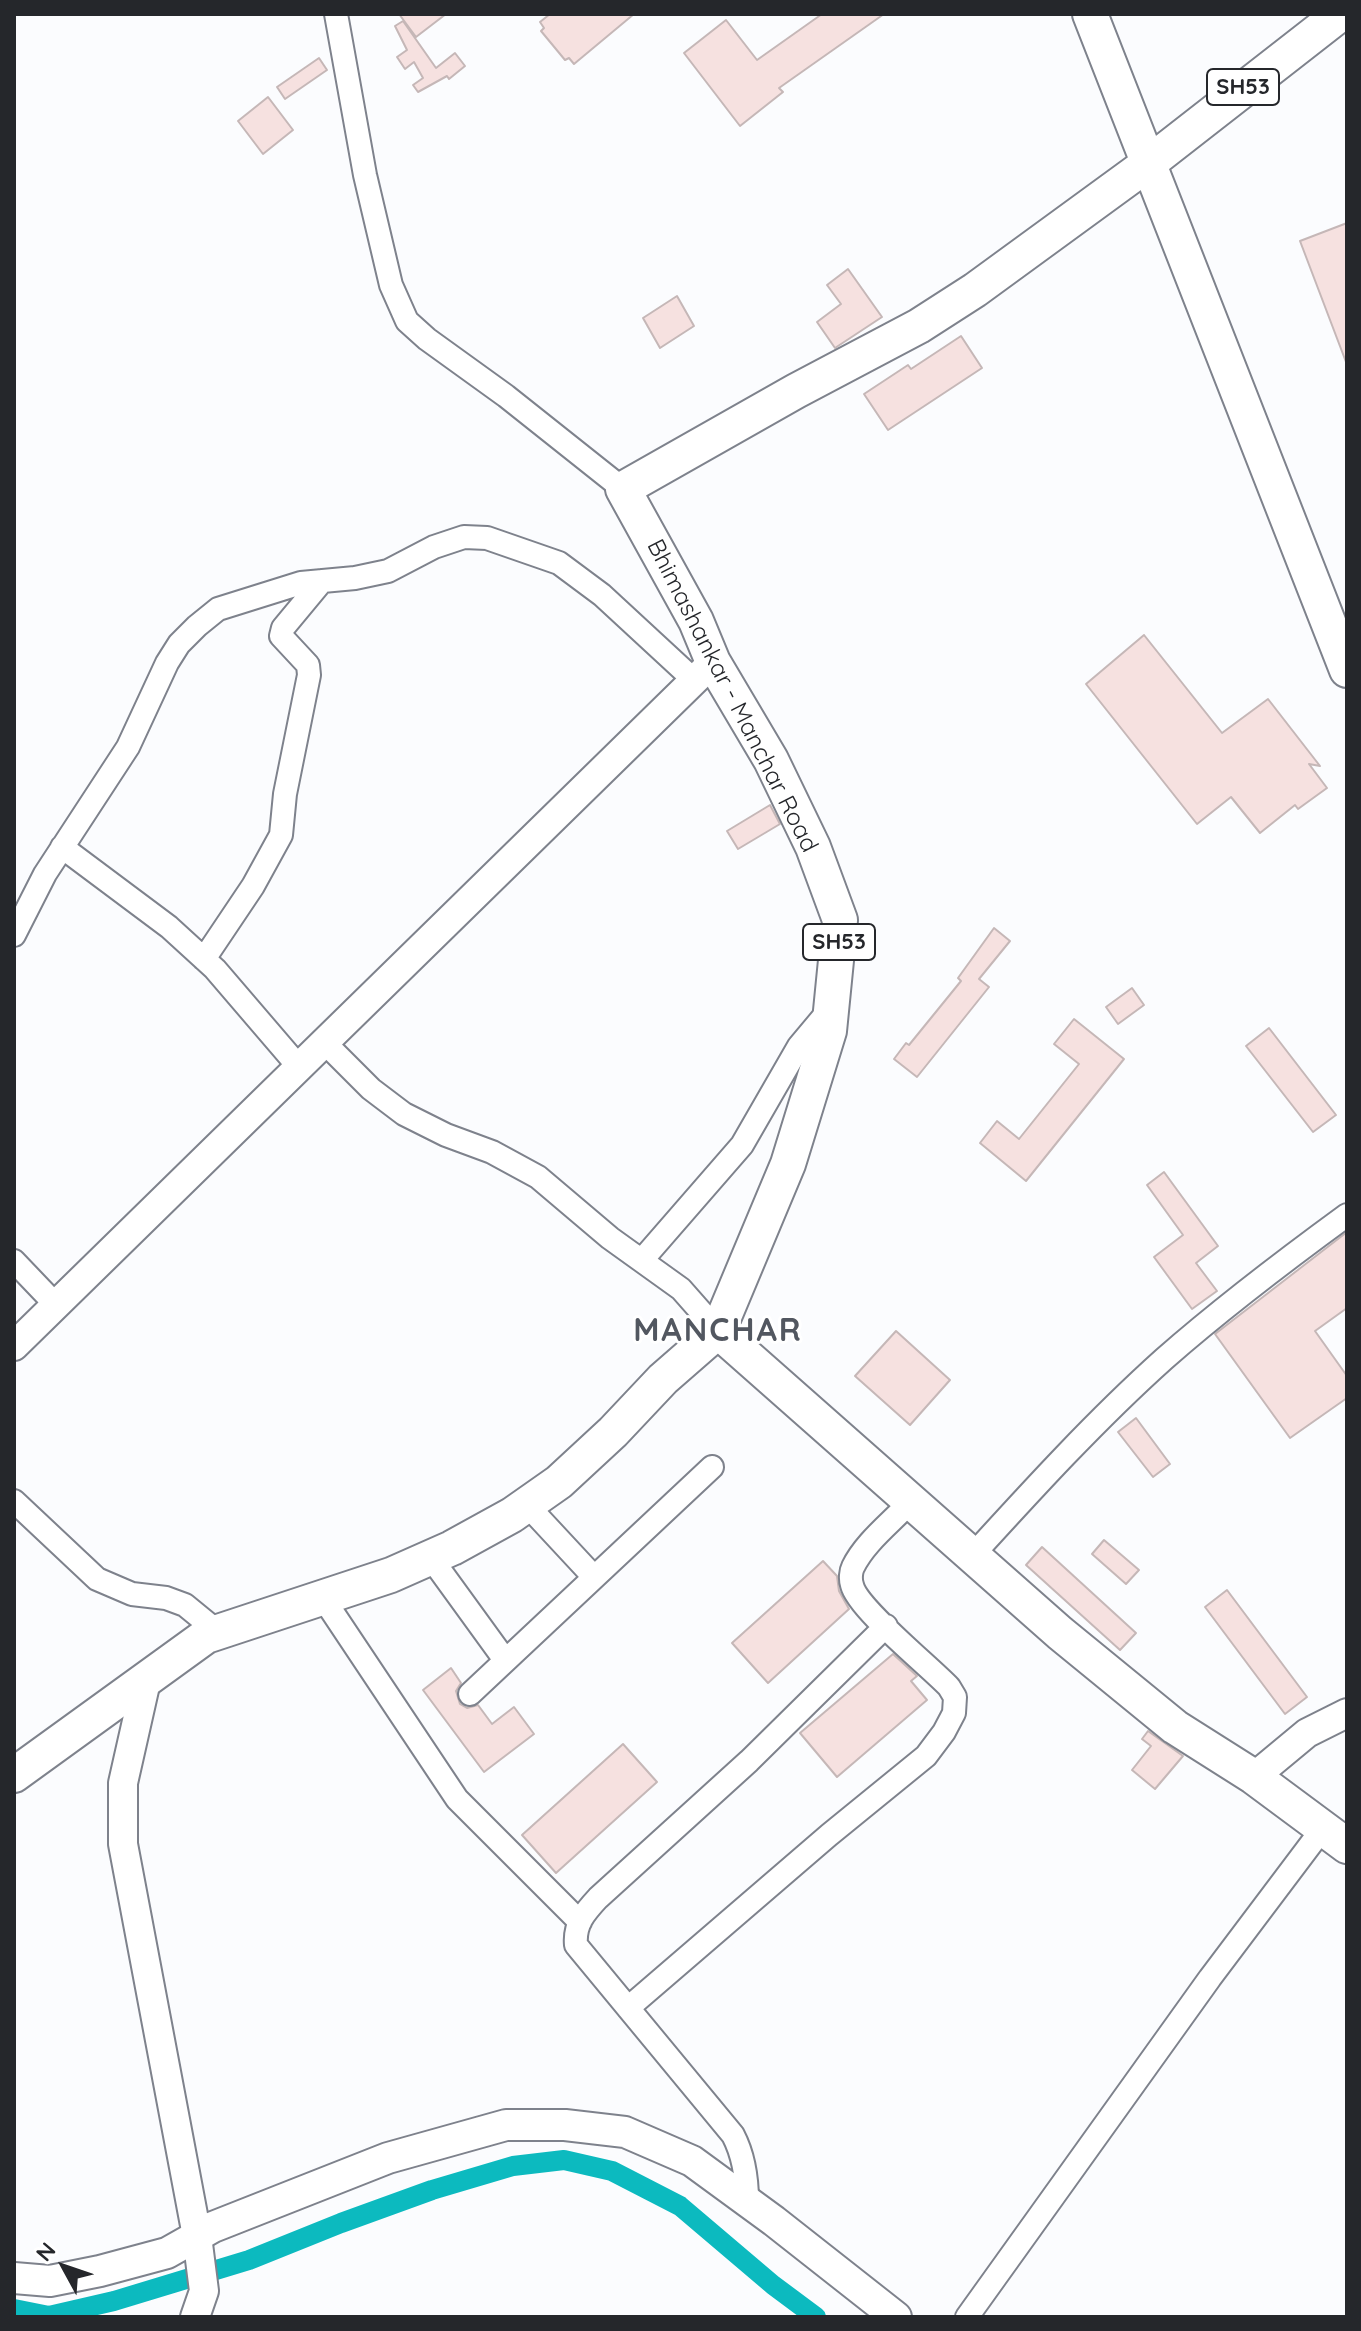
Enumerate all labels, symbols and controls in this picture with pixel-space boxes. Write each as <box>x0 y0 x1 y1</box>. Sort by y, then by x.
road number: SH53 <box>1207 69 1279 105</box>
street label: Bhimashankar - Manchar Road <box>640 535 824 857</box>
road number: SH53 <box>803 924 875 960</box>
district label: MANCHAR <box>633 1312 803 1350</box>
north arrow <box>24 2227 104 2307</box>
text: N <box>30 2236 62 2267</box>

